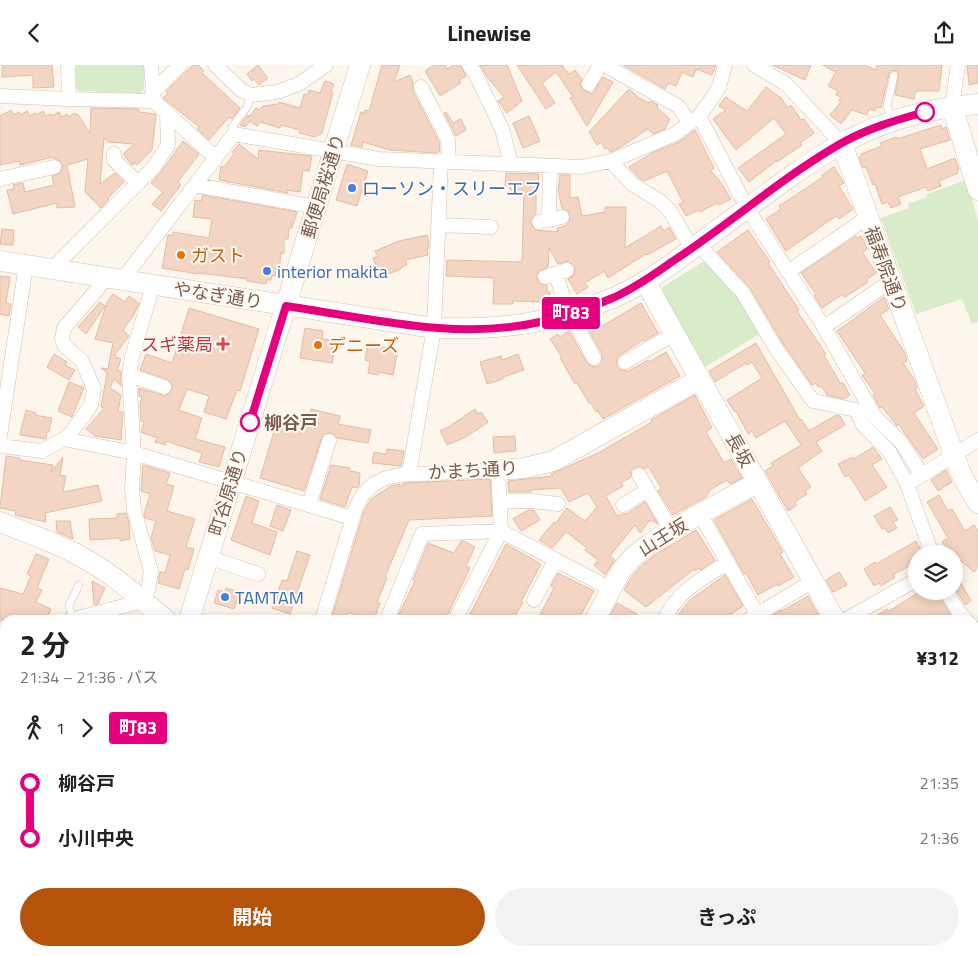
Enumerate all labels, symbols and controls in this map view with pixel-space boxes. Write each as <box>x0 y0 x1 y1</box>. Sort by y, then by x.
text: Linewise <box>447 16 531 50</box>
icon: back <box>20 19 48 47</box>
icon: share <box>930 19 958 47</box>
unlabelled marker <box>915 102 935 122</box>
street label: 郵便局桜通り <box>294 130 352 242</box>
place label: ローソン・スリーエフ <box>362 175 542 202</box>
marker: ローソン・スリーエフ <box>346 182 358 194</box>
street label: 福寿院通り <box>858 222 914 316</box>
place label: ガスト <box>191 242 245 269</box>
marker: ガスト <box>175 249 187 261</box>
place label: interior makita <box>277 258 388 285</box>
marker: interior makita <box>261 265 273 277</box>
street label: やなぎ通り <box>171 275 265 315</box>
line badge: 町83 <box>542 297 600 329</box>
text: 町83 <box>552 299 590 326</box>
place label: スギ薬局 <box>141 331 213 358</box>
place label: デニーズ <box>328 332 399 359</box>
marker: スギ薬局 <box>217 338 229 350</box>
marker: デニーズ <box>312 339 324 351</box>
place label: 柳谷戸 <box>264 409 318 436</box>
marker: 柳谷戸 <box>240 412 260 432</box>
street label: 長坂 <box>719 428 761 472</box>
street label: 町谷原通り <box>202 445 254 539</box>
street label: かまち通り <box>427 454 519 486</box>
street label: 山王坂 <box>633 511 693 563</box>
map controls <box>908 545 963 600</box>
button: layers <box>908 545 963 600</box>
place label: TAMTAM <box>235 584 304 611</box>
marker: TAMTAM <box>219 591 231 603</box>
text: 2 分 <box>20 623 70 666</box>
text: ¥312 <box>916 643 959 672</box>
text: 21:34 – 21:36 · バス <box>20 665 158 689</box>
icon: walk <box>20 714 48 742</box>
icon: forward <box>73 714 101 742</box>
text: 町83 <box>119 714 157 741</box>
text: 1 <box>56 716 65 740</box>
text: 柳谷戸 <box>58 768 115 797</box>
text: 21:35 <box>920 771 959 795</box>
text: 小川中央 <box>58 823 134 852</box>
text: 21:36 <box>920 826 959 850</box>
button: 開始 <box>20 888 485 946</box>
button: きっぷ <box>495 888 959 946</box>

